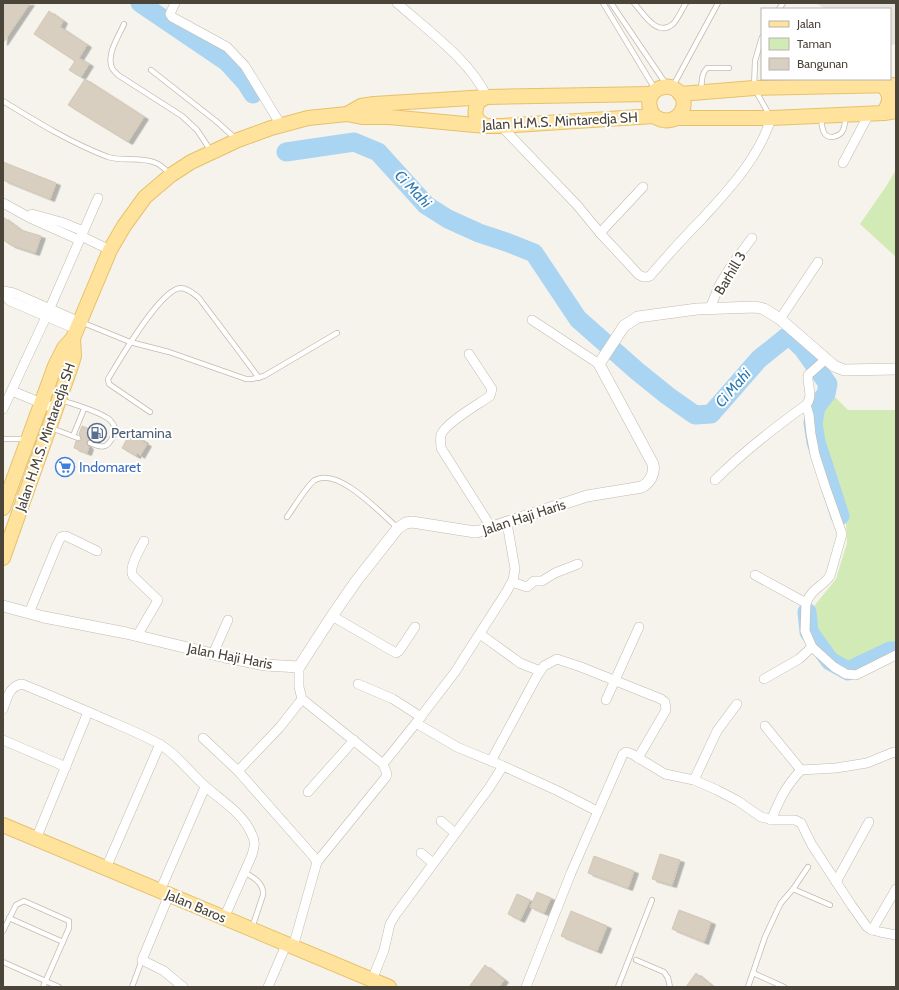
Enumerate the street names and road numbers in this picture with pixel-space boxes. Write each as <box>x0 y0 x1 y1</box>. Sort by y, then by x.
street label: Jalan H.M.S. Mintaredja SH <box>481 108 638 134</box>
street label: Barhill 3 <box>710 248 750 298</box>
street label: Jalan H.M.S. Mintaredja SH <box>11 360 79 515</box>
street label: Jalan Haji Haris <box>479 495 568 539</box>
street label: Jalan Haji Haris <box>185 639 274 673</box>
street label: Jalan Baros <box>162 885 229 927</box>

